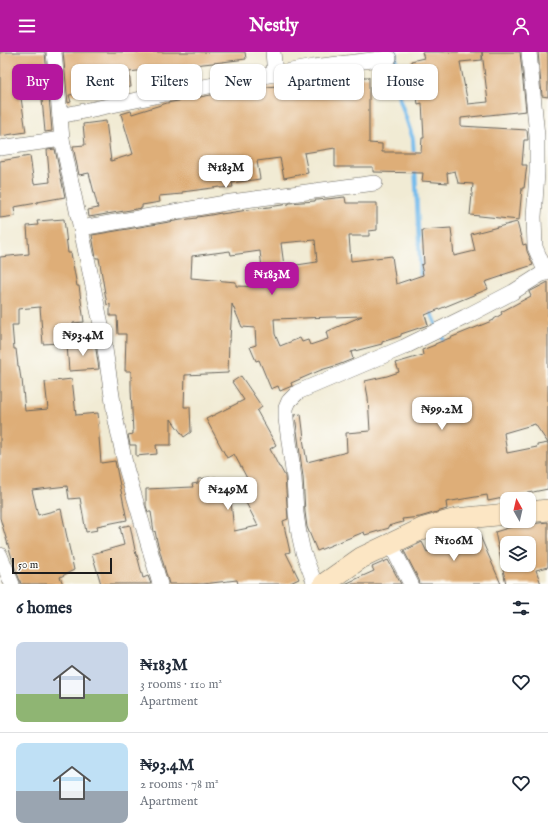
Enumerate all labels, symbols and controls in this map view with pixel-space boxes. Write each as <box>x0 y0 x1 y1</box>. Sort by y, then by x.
icon: menu <box>16 15 38 37</box>
text: Nestly <box>249 15 299 38</box>
icon: person <box>510 15 532 37</box>
chip: Buy <box>12 64 63 100</box>
chip: Rent <box>71 64 129 100</box>
chip: Filters <box>137 64 202 100</box>
chip: New <box>210 64 266 100</box>
chip: Apartment <box>274 64 364 100</box>
chip: House <box>372 64 438 100</box>
pin: ₦183M <box>198 155 254 189</box>
text: ₦183M <box>208 159 244 176</box>
pin: ₦183M <box>244 262 300 296</box>
text: ₦183M <box>254 266 290 283</box>
pin: ₦93.4M <box>50 323 116 357</box>
text: ₦93.4M <box>62 327 104 344</box>
pin: ₦99.2M <box>409 397 475 431</box>
text: ₦99.2M <box>421 401 463 418</box>
pin: ₦249M <box>200 477 256 511</box>
text: ₦249M <box>208 481 248 498</box>
north arrow <box>500 492 536 528</box>
map controls <box>500 492 536 572</box>
pin: ₦106M <box>426 528 482 562</box>
text: ₦106M <box>435 532 473 549</box>
button: layers <box>500 536 536 572</box>
scale bar <box>12 556 112 575</box>
text: 50 m <box>18 558 38 572</box>
icon: filters <box>510 597 532 619</box>
text: 6 homes <box>16 598 72 619</box>
text: ₦183M <box>140 655 188 676</box>
icon: home <box>48 658 96 706</box>
icon: heart <box>510 671 532 693</box>
text: 3 rooms · 110 m² <box>140 676 222 693</box>
text: Apartment <box>140 693 198 710</box>
text: ₦93.4M <box>140 755 194 776</box>
icon: home <box>48 759 96 807</box>
icon: heart <box>510 772 532 794</box>
text: 2 rooms · 78 m² <box>140 776 219 793</box>
text: Apartment <box>140 793 198 810</box>

